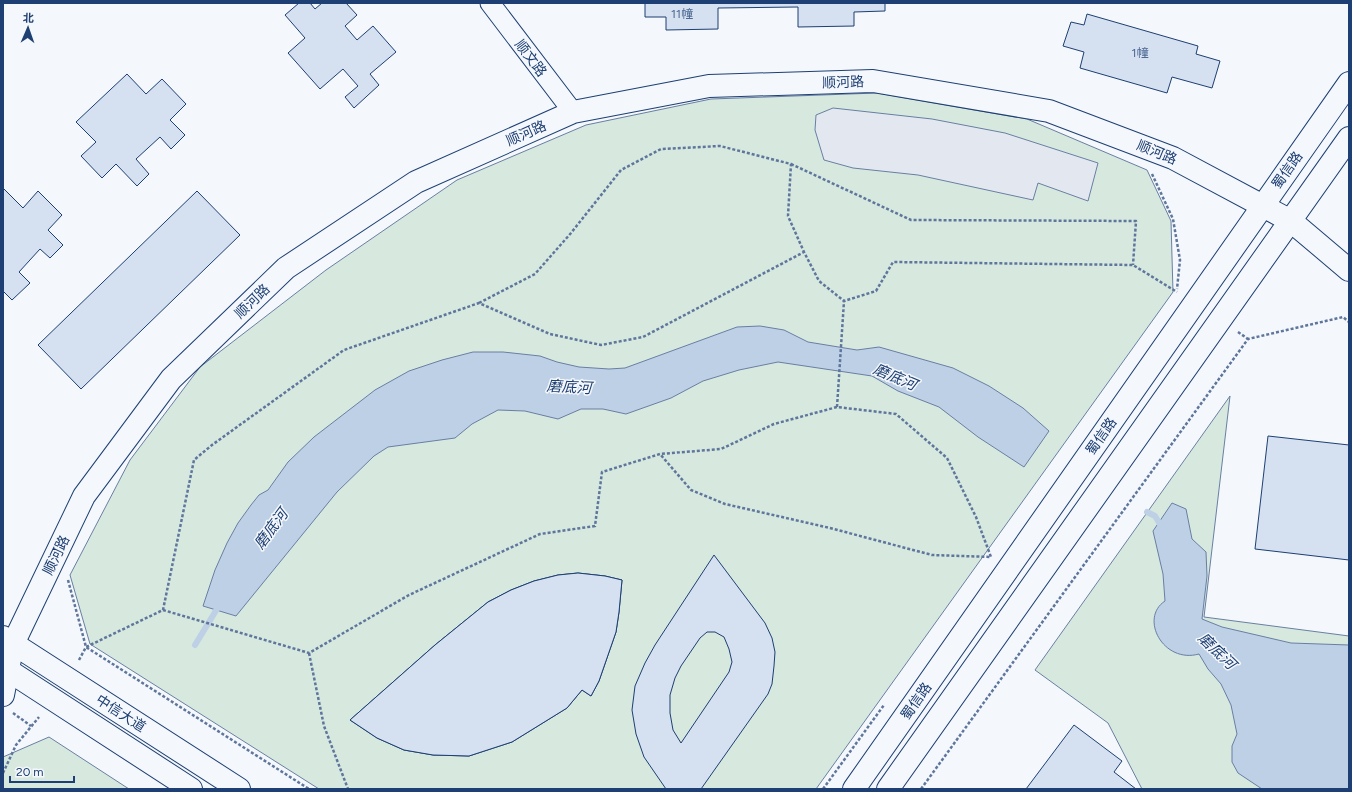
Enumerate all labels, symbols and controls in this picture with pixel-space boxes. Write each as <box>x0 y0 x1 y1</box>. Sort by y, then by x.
house number: 11幢 <box>671 7 693 21</box>
north arrow <box>8 8 48 48</box>
text: 北 <box>23 12 34 25</box>
street label: 顺文路 <box>511 36 550 80</box>
house number: 1幢 <box>1132 46 1148 60</box>
street label: 顺河路 <box>822 73 864 92</box>
street label: 顺河路 <box>504 117 549 150</box>
street label: 顺河路 <box>1134 137 1179 168</box>
street label: 蜀信路 <box>1268 148 1306 192</box>
street label: 顺河路 <box>231 281 273 322</box>
water label: 磨底河 <box>871 360 922 395</box>
water label: 磨底河 <box>546 377 595 397</box>
street label: 蜀信路 <box>1082 414 1120 458</box>
water label: 磨底河 <box>250 503 294 552</box>
street label: 顺河路 <box>40 533 73 578</box>
water label: 磨底河 <box>1195 629 1242 675</box>
street label: 蜀信路 <box>897 679 935 723</box>
street label: 中信大道 <box>93 691 149 736</box>
scale bar <box>10 758 74 784</box>
text: 20 m <box>16 765 44 779</box>

